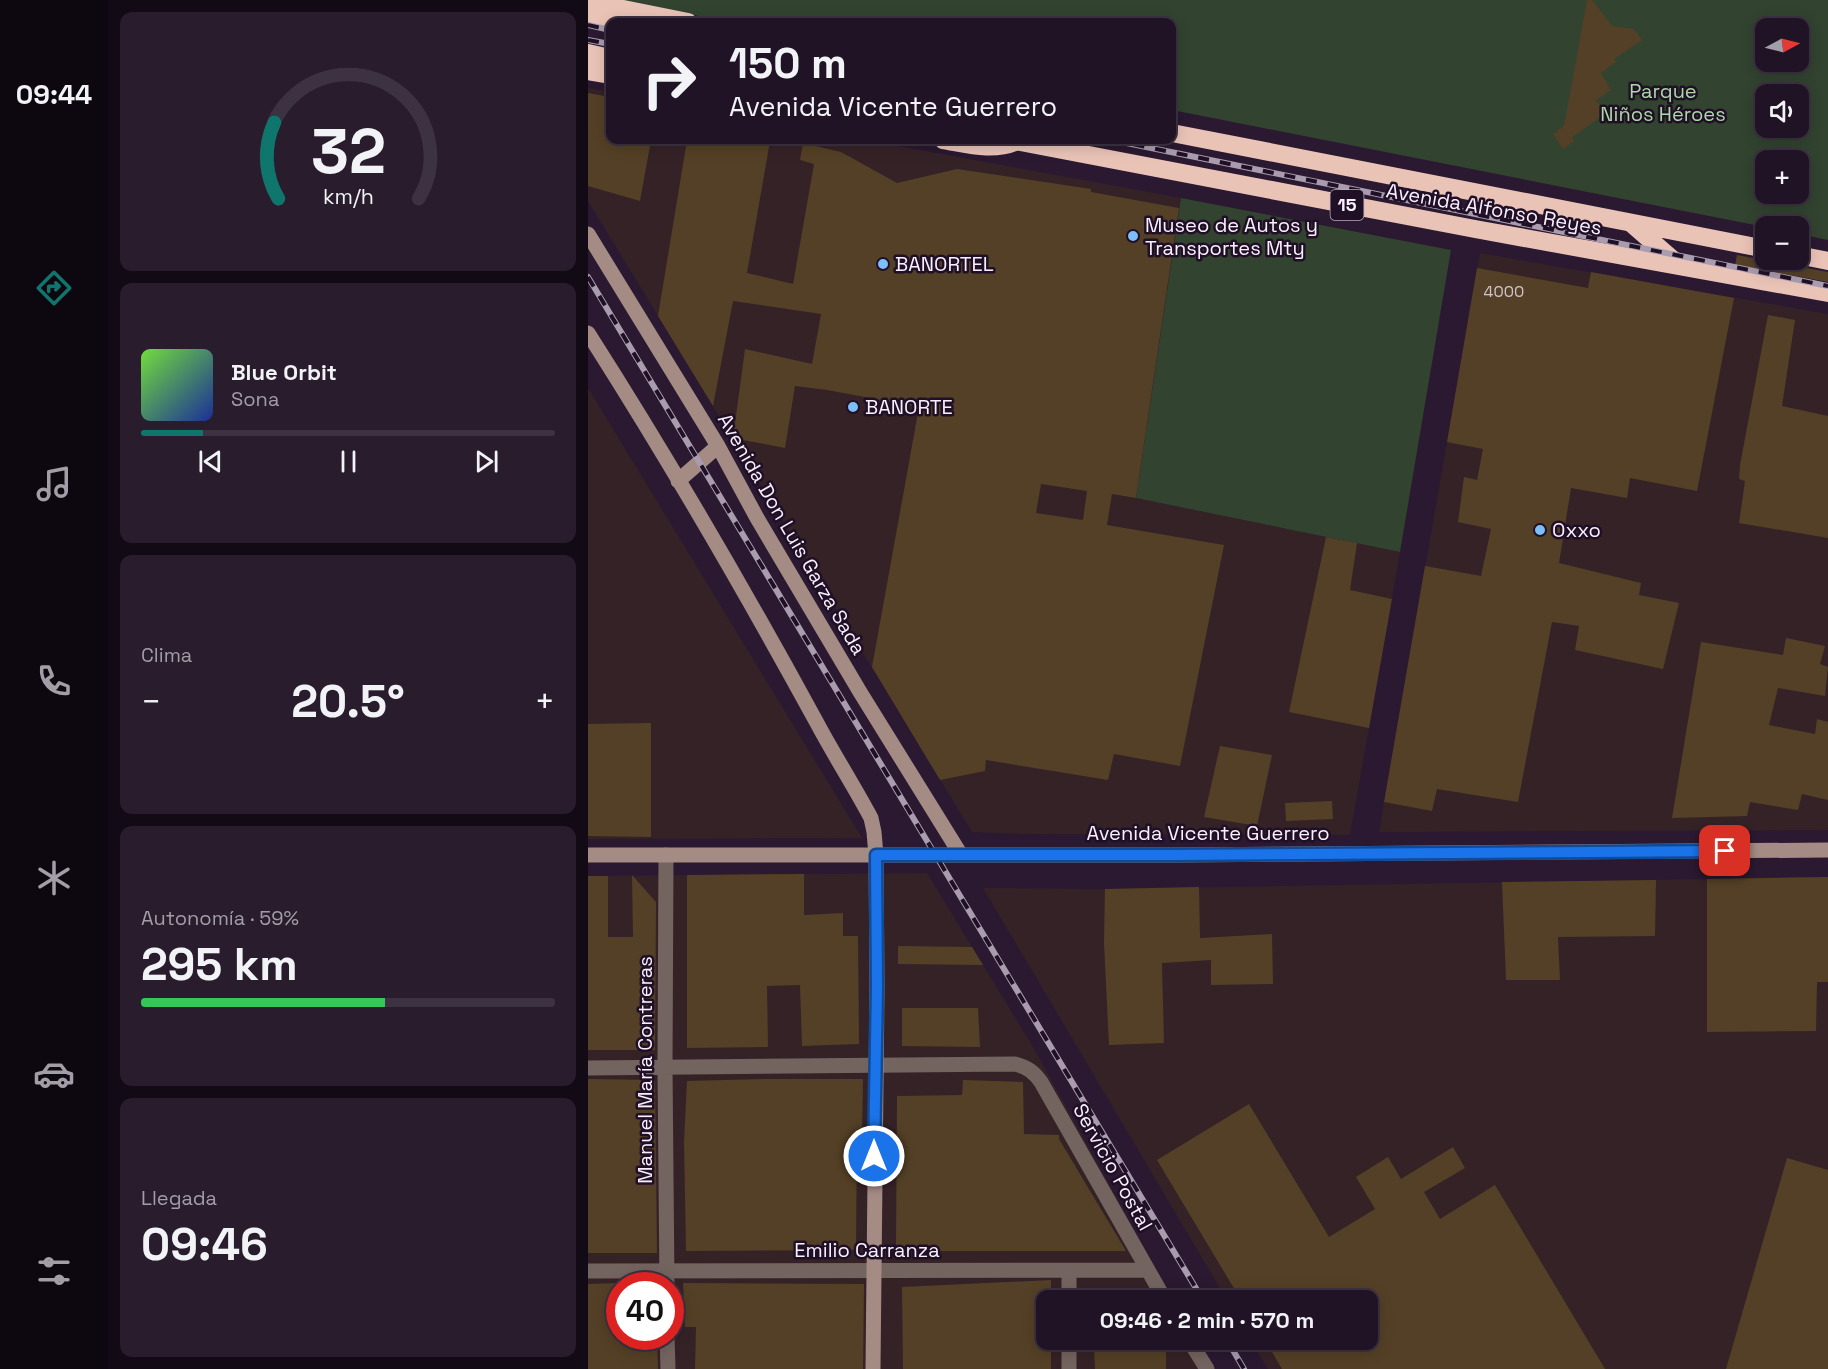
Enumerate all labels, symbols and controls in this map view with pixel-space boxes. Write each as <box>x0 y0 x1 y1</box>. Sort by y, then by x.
north arrow <box>1755 18 1809 72</box>
map controls <box>1755 18 1809 270</box>
text: 150 m <box>729 37 847 90</box>
icon: right <box>630 42 708 120</box>
text: 09:44 <box>16 77 92 112</box>
park label: Parque Niños Héroes <box>1600 78 1726 127</box>
button: sound <box>1755 84 1809 138</box>
text: Avenida Vicente Guerrero <box>729 89 1057 124</box>
text: 32 <box>310 112 385 191</box>
button: + <box>1755 150 1809 204</box>
street label: Avenida Alfonso Reyes <box>1384 177 1604 241</box>
text: km/h <box>322 183 374 210</box>
road number: 15 <box>1330 190 1364 220</box>
place label: Museo de Autos y Transportes Mty <box>1145 212 1318 261</box>
button: − <box>1755 216 1809 270</box>
marker: Museo de Autos y Transportes Mty <box>1126 229 1140 243</box>
place label: BANORTEL <box>895 251 994 277</box>
marker: BANORTEL <box>876 257 890 271</box>
icon: directions <box>33 267 75 309</box>
house number: 4000 <box>1484 281 1524 302</box>
text: Blue Orbit <box>231 358 337 386</box>
text: Sona <box>231 386 279 412</box>
place label: BANORTE <box>865 394 953 420</box>
marker: BANORTE <box>846 400 860 414</box>
street label: Avenida Don Luis Garza Sada <box>712 408 872 660</box>
icon: previous <box>194 445 227 478</box>
icon: pause <box>332 445 365 478</box>
icon: next <box>470 445 503 478</box>
icon: music <box>33 463 75 505</box>
place label: Oxxo <box>1552 517 1601 543</box>
marker: Oxxo <box>1533 523 1547 537</box>
text: Clima <box>141 642 192 668</box>
icon: phone <box>33 660 75 702</box>
text: 20.5° <box>291 673 405 730</box>
text: − <box>141 681 161 723</box>
text: + <box>535 681 555 723</box>
street label: Avenida Vicente Guerrero <box>1086 820 1330 846</box>
pin <box>1699 825 1750 876</box>
icon: arrive <box>1708 834 1741 867</box>
icon: climate <box>33 857 75 899</box>
text: Autonomía · 59% <box>141 905 299 931</box>
text: 295 km <box>141 936 298 993</box>
street label: Manuel María Contreras <box>632 956 658 1184</box>
icon: car <box>33 1053 75 1095</box>
street label: Servicio Postal <box>1067 1099 1159 1235</box>
position arrow <box>842 1124 906 1188</box>
text: Llegada <box>141 1185 217 1211</box>
text: 09:46 <box>141 1216 268 1273</box>
street label: Emilio Carranza <box>794 1237 940 1263</box>
icon: filters <box>33 1250 75 1292</box>
speed limit sign: 40 <box>606 1272 684 1350</box>
text: 09:46 · 2 min · 570 m <box>1100 1306 1314 1334</box>

